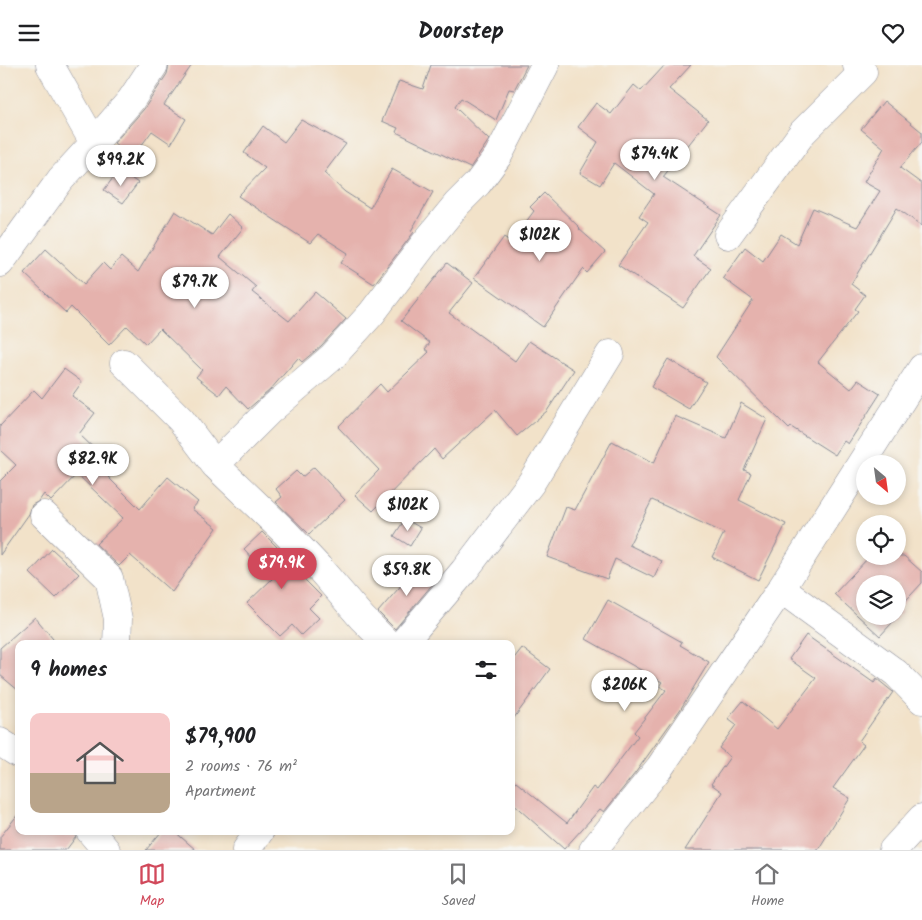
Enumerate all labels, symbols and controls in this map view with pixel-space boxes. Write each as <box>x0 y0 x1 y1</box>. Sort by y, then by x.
text: Doorstep <box>418 15 504 50</box>
icon: menu <box>15 19 43 47</box>
icon: heart <box>879 19 907 47</box>
pin: $74.4K <box>614 139 696 181</box>
text: $74.4K <box>631 142 679 167</box>
pin: $99.2K <box>80 145 162 187</box>
text: $99.2K <box>97 148 145 173</box>
pin: $102K <box>505 219 575 262</box>
text: $102K <box>519 223 561 248</box>
pin: $79.7K <box>154 267 236 309</box>
text: $79.7K <box>172 270 218 295</box>
pin: $82.9K <box>52 443 134 486</box>
text: $82.9K <box>68 447 118 472</box>
north arrow <box>856 455 906 505</box>
map controls <box>856 455 906 625</box>
pin: $102K <box>373 489 443 532</box>
text: $102K <box>387 493 429 518</box>
button: locate <box>856 515 906 565</box>
pin: $79.9K <box>241 547 323 590</box>
text: $79.9K <box>259 551 305 576</box>
pin: $59.8K <box>366 555 448 597</box>
text: $59.8K <box>383 558 431 583</box>
button: layers <box>856 575 906 625</box>
text: 9 homes <box>30 654 107 687</box>
icon: filters <box>472 656 500 684</box>
pin: $206K <box>590 669 660 712</box>
text: $206K <box>602 673 648 698</box>
text: $79,900 <box>185 721 256 754</box>
icon: home <box>70 733 130 793</box>
text: 2 rooms · 76 m² <box>185 754 297 779</box>
text: Apartment <box>185 779 256 804</box>
tab: Map <box>138 860 166 912</box>
tab: Saved <box>442 860 475 912</box>
tab: Home <box>751 860 784 912</box>

